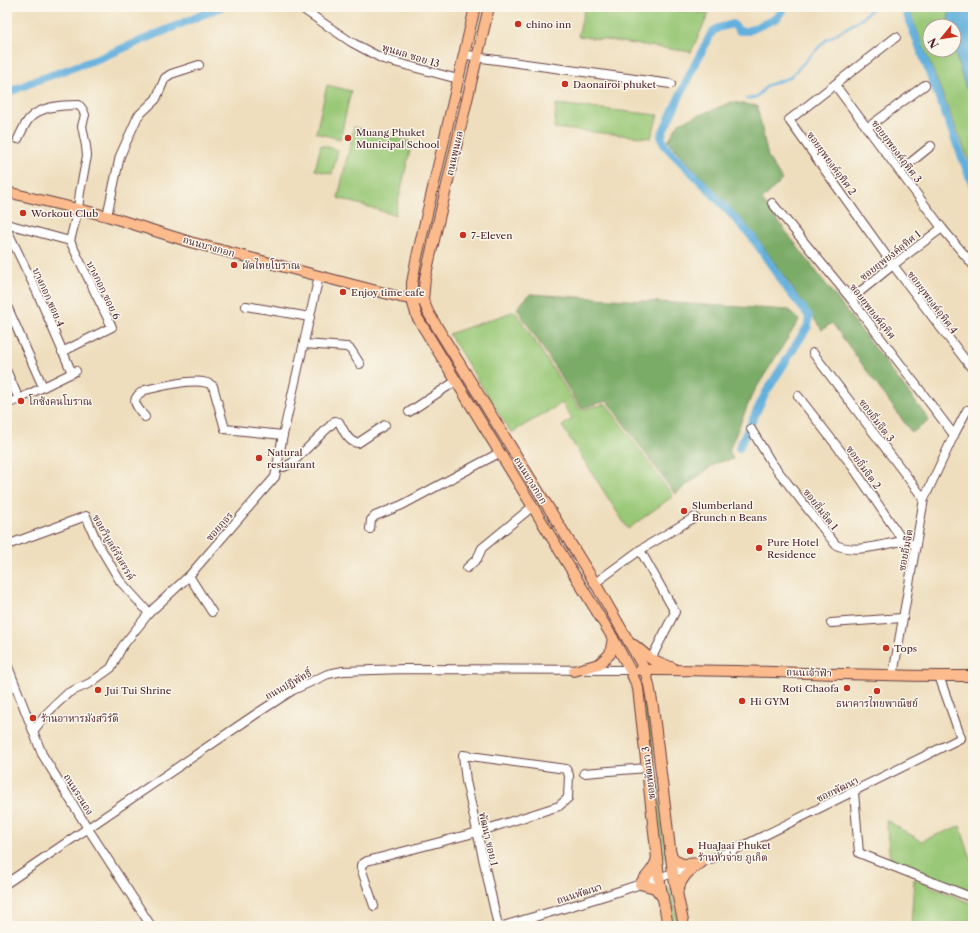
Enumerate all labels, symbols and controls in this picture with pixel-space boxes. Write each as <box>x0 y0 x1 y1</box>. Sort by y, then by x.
place label: chino inn <box>526 18 572 31</box>
north arrow <box>922 18 962 58</box>
marker: chino inn <box>513 19 523 29</box>
text: N <box>925 35 942 51</box>
street label: พูนผล ซอย 13 <box>381 41 441 70</box>
place label: Daonairoi phuket <box>573 78 657 91</box>
marker: Daonairoi phuket <box>560 79 570 89</box>
street label: ซอยยุพยงค์อุทิศ 3 <box>868 117 924 186</box>
place label: Muang Phuket Municipal School <box>356 126 440 151</box>
street label: ถนนพูนผล <box>443 129 466 177</box>
street label: ซอยยุพยงค์อุทิศ 2 <box>803 129 859 198</box>
marker: Muang Phuket Municipal School <box>343 133 353 143</box>
place label: Workout Club <box>30 207 98 220</box>
marker: Workout Club <box>18 208 28 218</box>
street label: ซอยยุพยงค์อุทิศ 1 <box>857 227 925 284</box>
place label: 7-Eleven <box>471 229 513 242</box>
marker: 7-Eleven <box>458 230 468 240</box>
street label: ถนนบางกอก <box>181 233 236 260</box>
place label: ผัดไทยโบราณ <box>242 258 300 272</box>
street label: บางกอก ซอย 6 <box>84 259 123 322</box>
marker: ผัดไทยโบราณ <box>229 260 239 270</box>
street label: บางกอก ซอย 4 <box>30 266 67 329</box>
street label: ซอยยุพยงค์อุทิศ 4 <box>904 268 961 337</box>
street label: ซอยยุพยงค์อุทิศ <box>846 281 899 343</box>
place label: Enjoy time cafe <box>351 286 425 299</box>
marker: Enjoy time cafe <box>338 287 348 297</box>
place label: โกซ้งคนโบราณ <box>28 394 92 408</box>
marker: โกซ้งคนโบราณ <box>16 396 26 406</box>
street label: ซอยอิ่มจิต 3 <box>856 396 898 444</box>
street label: ซอยอิ่มจิต 2 <box>843 442 885 492</box>
place label: Natural restaurant <box>267 446 316 471</box>
marker: Natural restaurant <box>254 453 264 463</box>
street label: ถนนบางกอก <box>511 454 550 506</box>
street label: ซอยอิ่มจิต 1 <box>800 485 842 533</box>
place label: Slumberland Brunch n Beans <box>692 499 767 524</box>
marker: Slumberland Brunch n Beans <box>679 506 689 516</box>
street label: ซอยภูธร <box>203 509 236 544</box>
street label: ซอยวิบูลย์รังสรรค์ <box>90 512 138 582</box>
street label: ซอยอิ่มจิต <box>894 528 916 572</box>
place label: Pure Hotel Residence <box>767 536 819 561</box>
marker: Pure Hotel Residence <box>754 543 764 553</box>
place label: Tops <box>894 642 917 655</box>
marker: Tops <box>881 643 891 653</box>
street label: ถนนปฏิพัทธิ์ <box>262 665 315 703</box>
street label: ถนนเจ้าฟ้า <box>786 665 832 680</box>
place label: Roti Chaofa <box>782 682 840 695</box>
marker: Roti Chaofa <box>842 683 852 693</box>
place label: Jui Tui Shrine <box>104 684 172 697</box>
marker: Jui Tui Shrine <box>93 685 103 695</box>
marker: ธนาคารไทยพาณิชย์ <box>872 686 882 696</box>
place label: Hi GYM <box>750 695 789 708</box>
marker: Hi GYM <box>737 696 747 706</box>
place label: ธนาคารไทยพาณิชย์ <box>836 696 918 710</box>
place label: ร้านอาหารมังสวิรัติ <box>41 712 119 725</box>
marker: ร้านอาหารมังสวิรัติ <box>28 713 38 723</box>
street label: ซอยพัฒนา 3 <box>639 746 658 800</box>
street label: ถนนระนอง <box>61 771 96 817</box>
street label: ซอยพัฒนา <box>814 774 860 805</box>
street label: พัฒนา ซอย 1 <box>476 811 501 868</box>
place label: HuaJaai Phuket ร้านหัวจ่าย ภูเก็ต <box>698 839 771 864</box>
marker: HuaJaai Phuket ร้านหัวจ่าย ภูเก็ต <box>685 846 695 856</box>
street label: ถนนพัฒนา <box>555 880 603 907</box>

